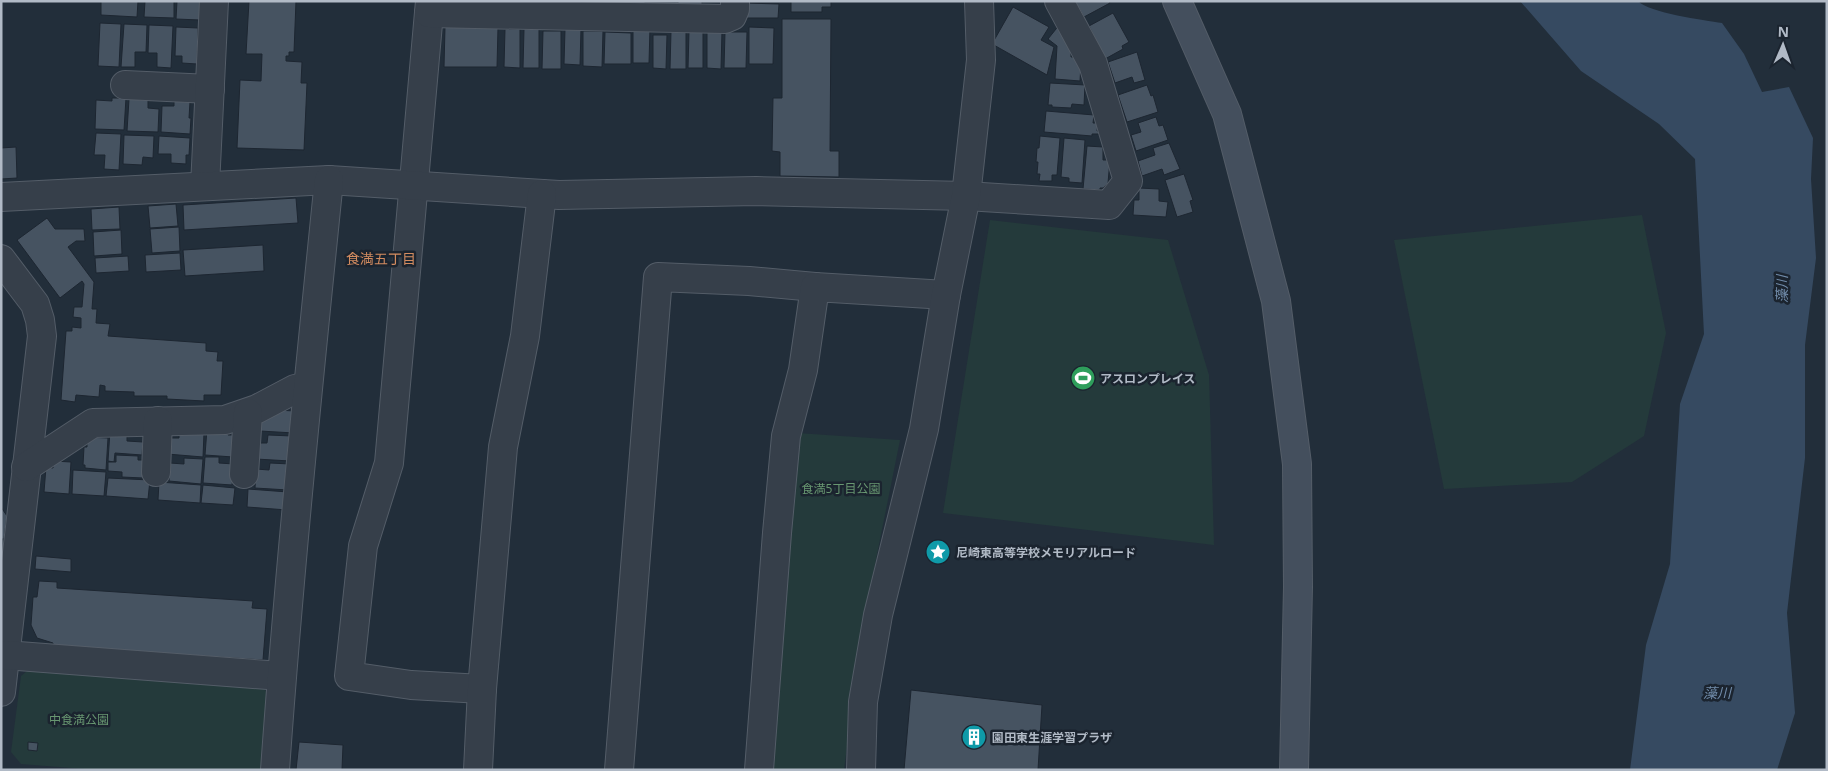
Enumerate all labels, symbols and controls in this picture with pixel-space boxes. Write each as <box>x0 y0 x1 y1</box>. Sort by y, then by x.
north arrow <box>1758 20 1808 70</box>
text: N <box>1777 22 1789 41</box>
district label: 食満五丁目 <box>346 249 416 268</box>
water label: 藻川 <box>1772 273 1791 303</box>
sports icon: アスロンプレイス <box>1070 365 1096 391</box>
place label: アスロンプレイス <box>1100 370 1195 387</box>
park label: 食満5丁目公園 <box>802 480 880 497</box>
place icon: 尼崎東高等学校メモリアルロード <box>925 539 951 565</box>
place label: 尼崎東高等学校メモリアルロード <box>956 544 1136 561</box>
water label: 藻川 <box>1703 683 1733 702</box>
park label: 中食満公園 <box>49 711 109 728</box>
building icon: 園田東生涯学習プラザ <box>961 724 987 750</box>
place label: 園田東生涯学習プラザ <box>992 729 1112 746</box>

